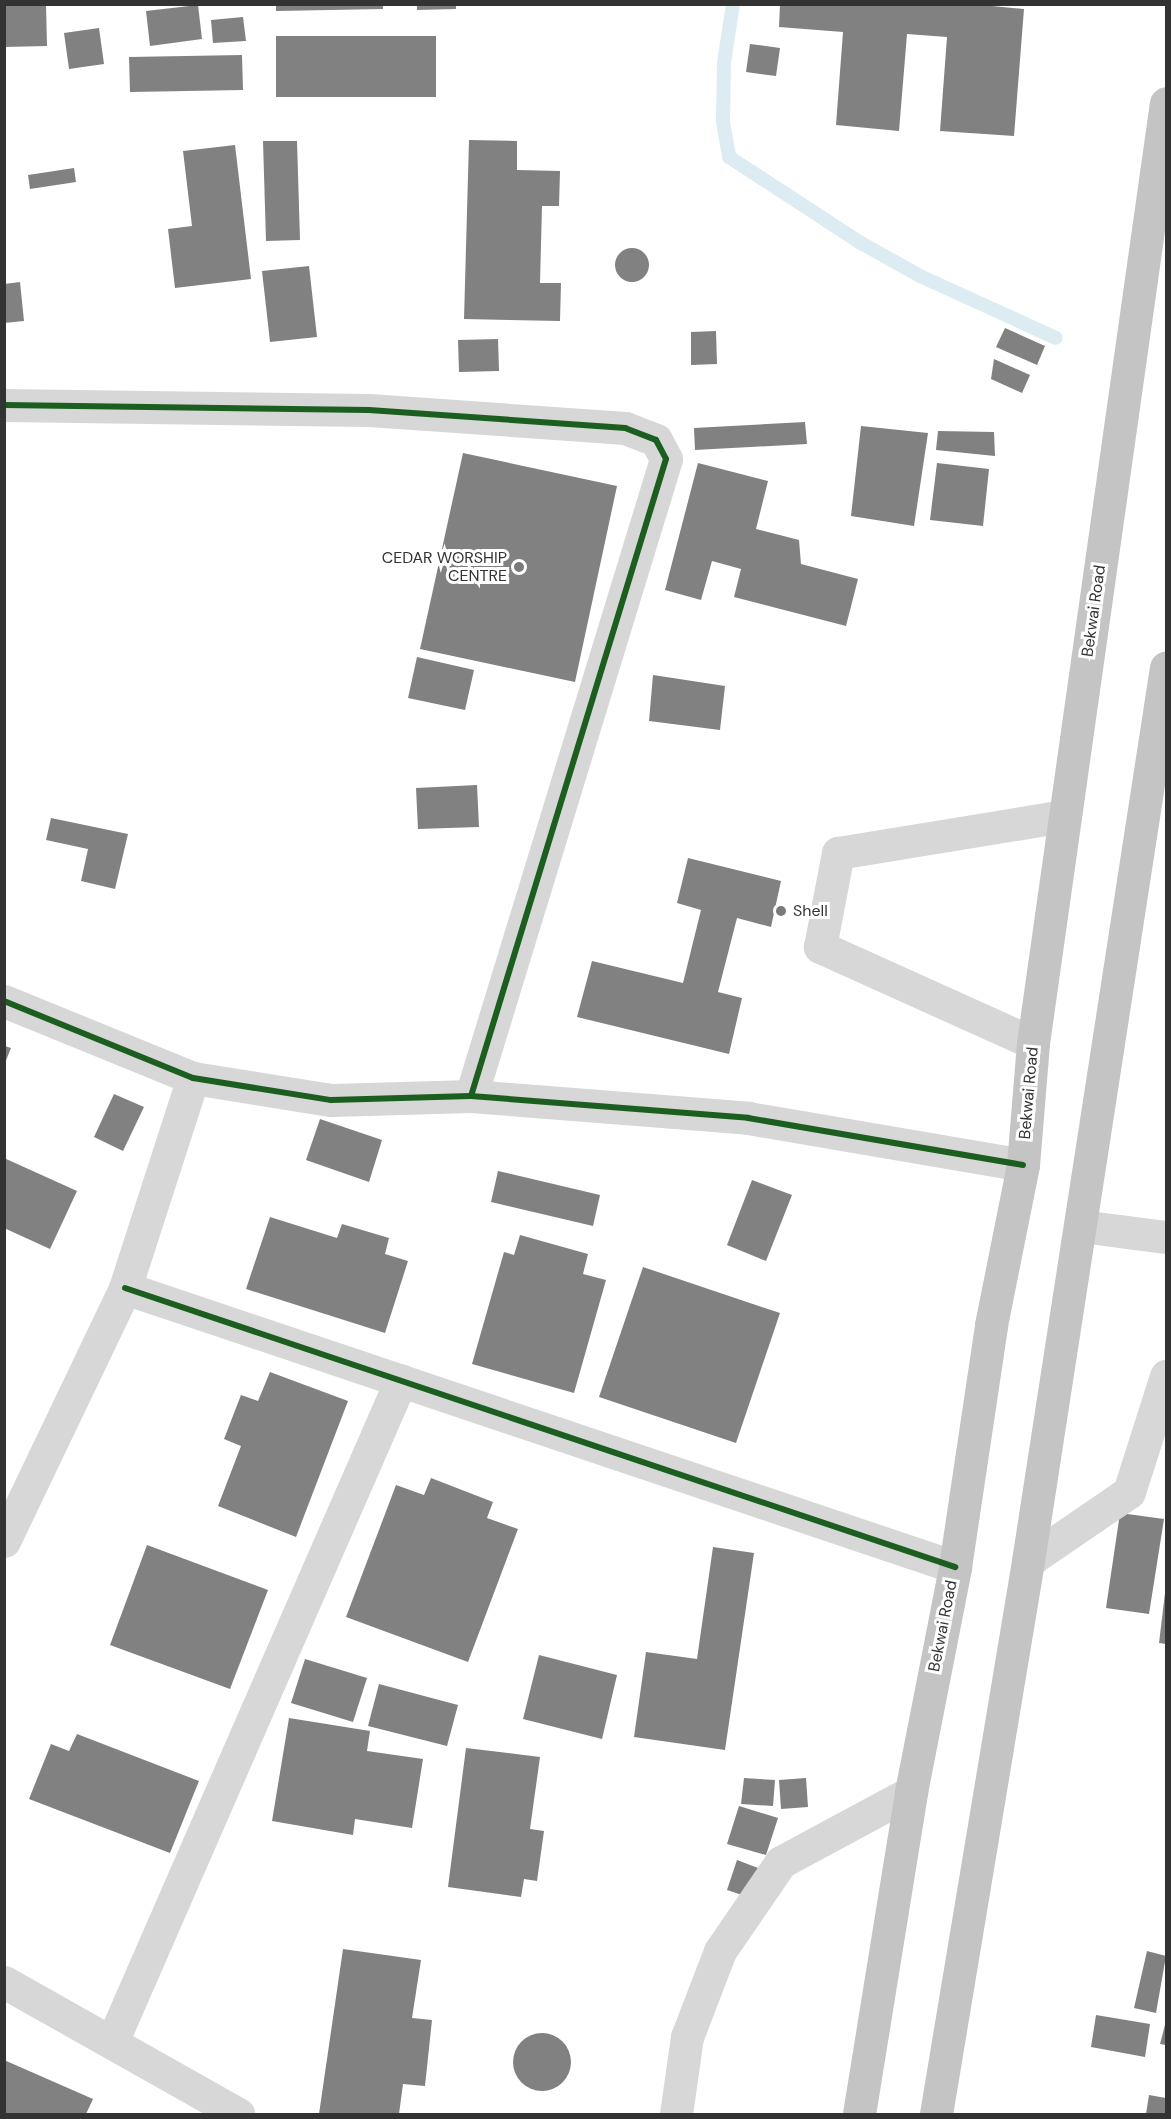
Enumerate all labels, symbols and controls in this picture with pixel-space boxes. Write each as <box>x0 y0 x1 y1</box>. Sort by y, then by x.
place label: CEDAR WORSHIP CENTRE <box>382 548 507 586</box>
marker: CEDAR WORSHIP CENTRE <box>512 560 526 574</box>
street label: Bekwai Road <box>1078 564 1110 658</box>
place label: Shell <box>793 901 828 921</box>
marker: Shell <box>774 904 788 918</box>
street label: Bekwai Road <box>1015 1046 1043 1140</box>
street label: Bekwai Road <box>925 1579 961 1673</box>

